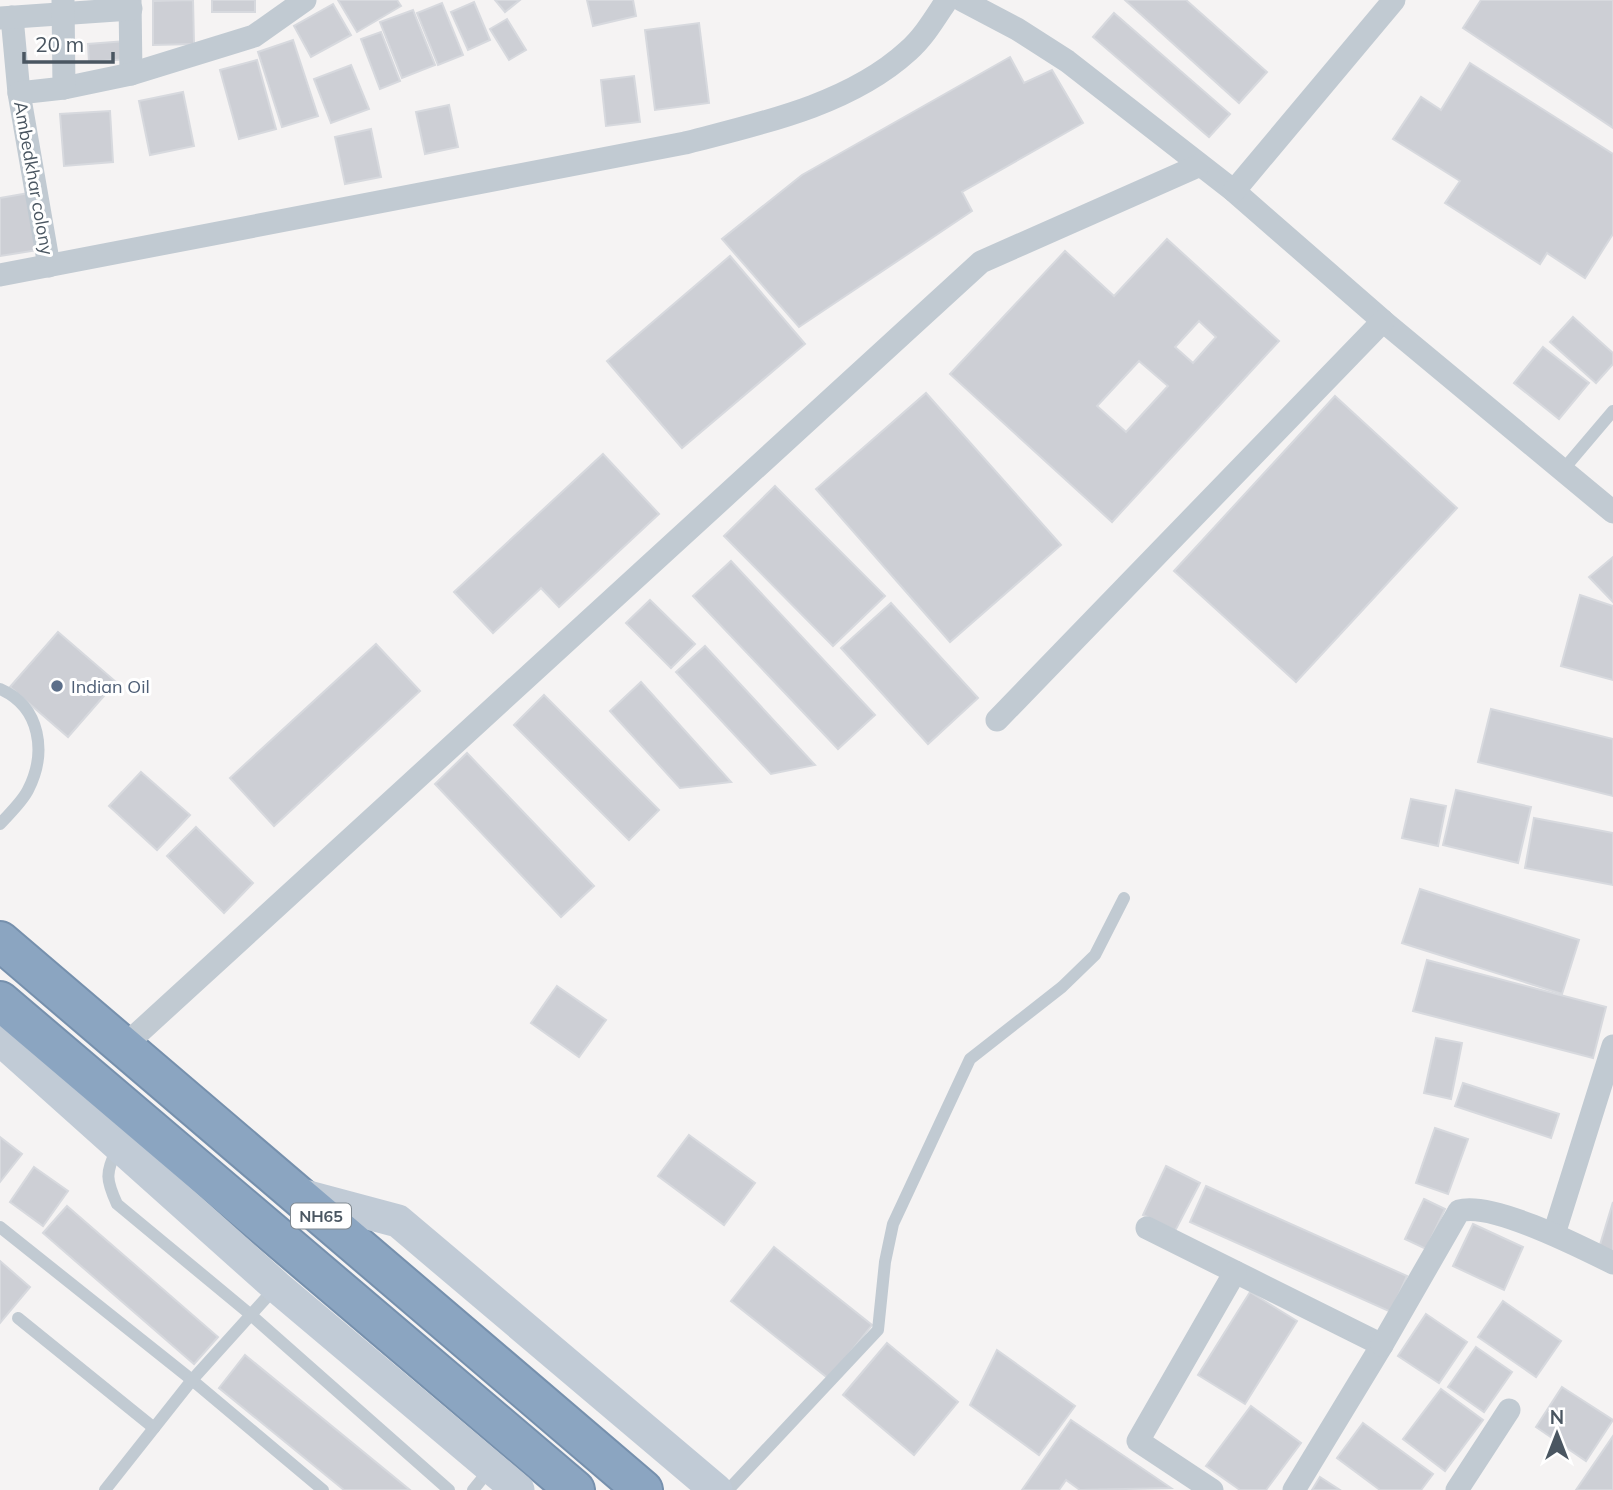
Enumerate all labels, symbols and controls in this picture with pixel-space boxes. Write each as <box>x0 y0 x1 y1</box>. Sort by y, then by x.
scale bar <box>24 21 114 65</box>
text: 20 m <box>35 31 84 57</box>
street label: Ambedkhar colony <box>9 99 59 257</box>
place label: Indian Oil <box>71 675 150 698</box>
marker: Indian Oil <box>49 678 65 694</box>
road number: NH65 <box>291 1204 351 1228</box>
north arrow <box>1522 1399 1592 1469</box>
text: N <box>1550 1405 1564 1429</box>

